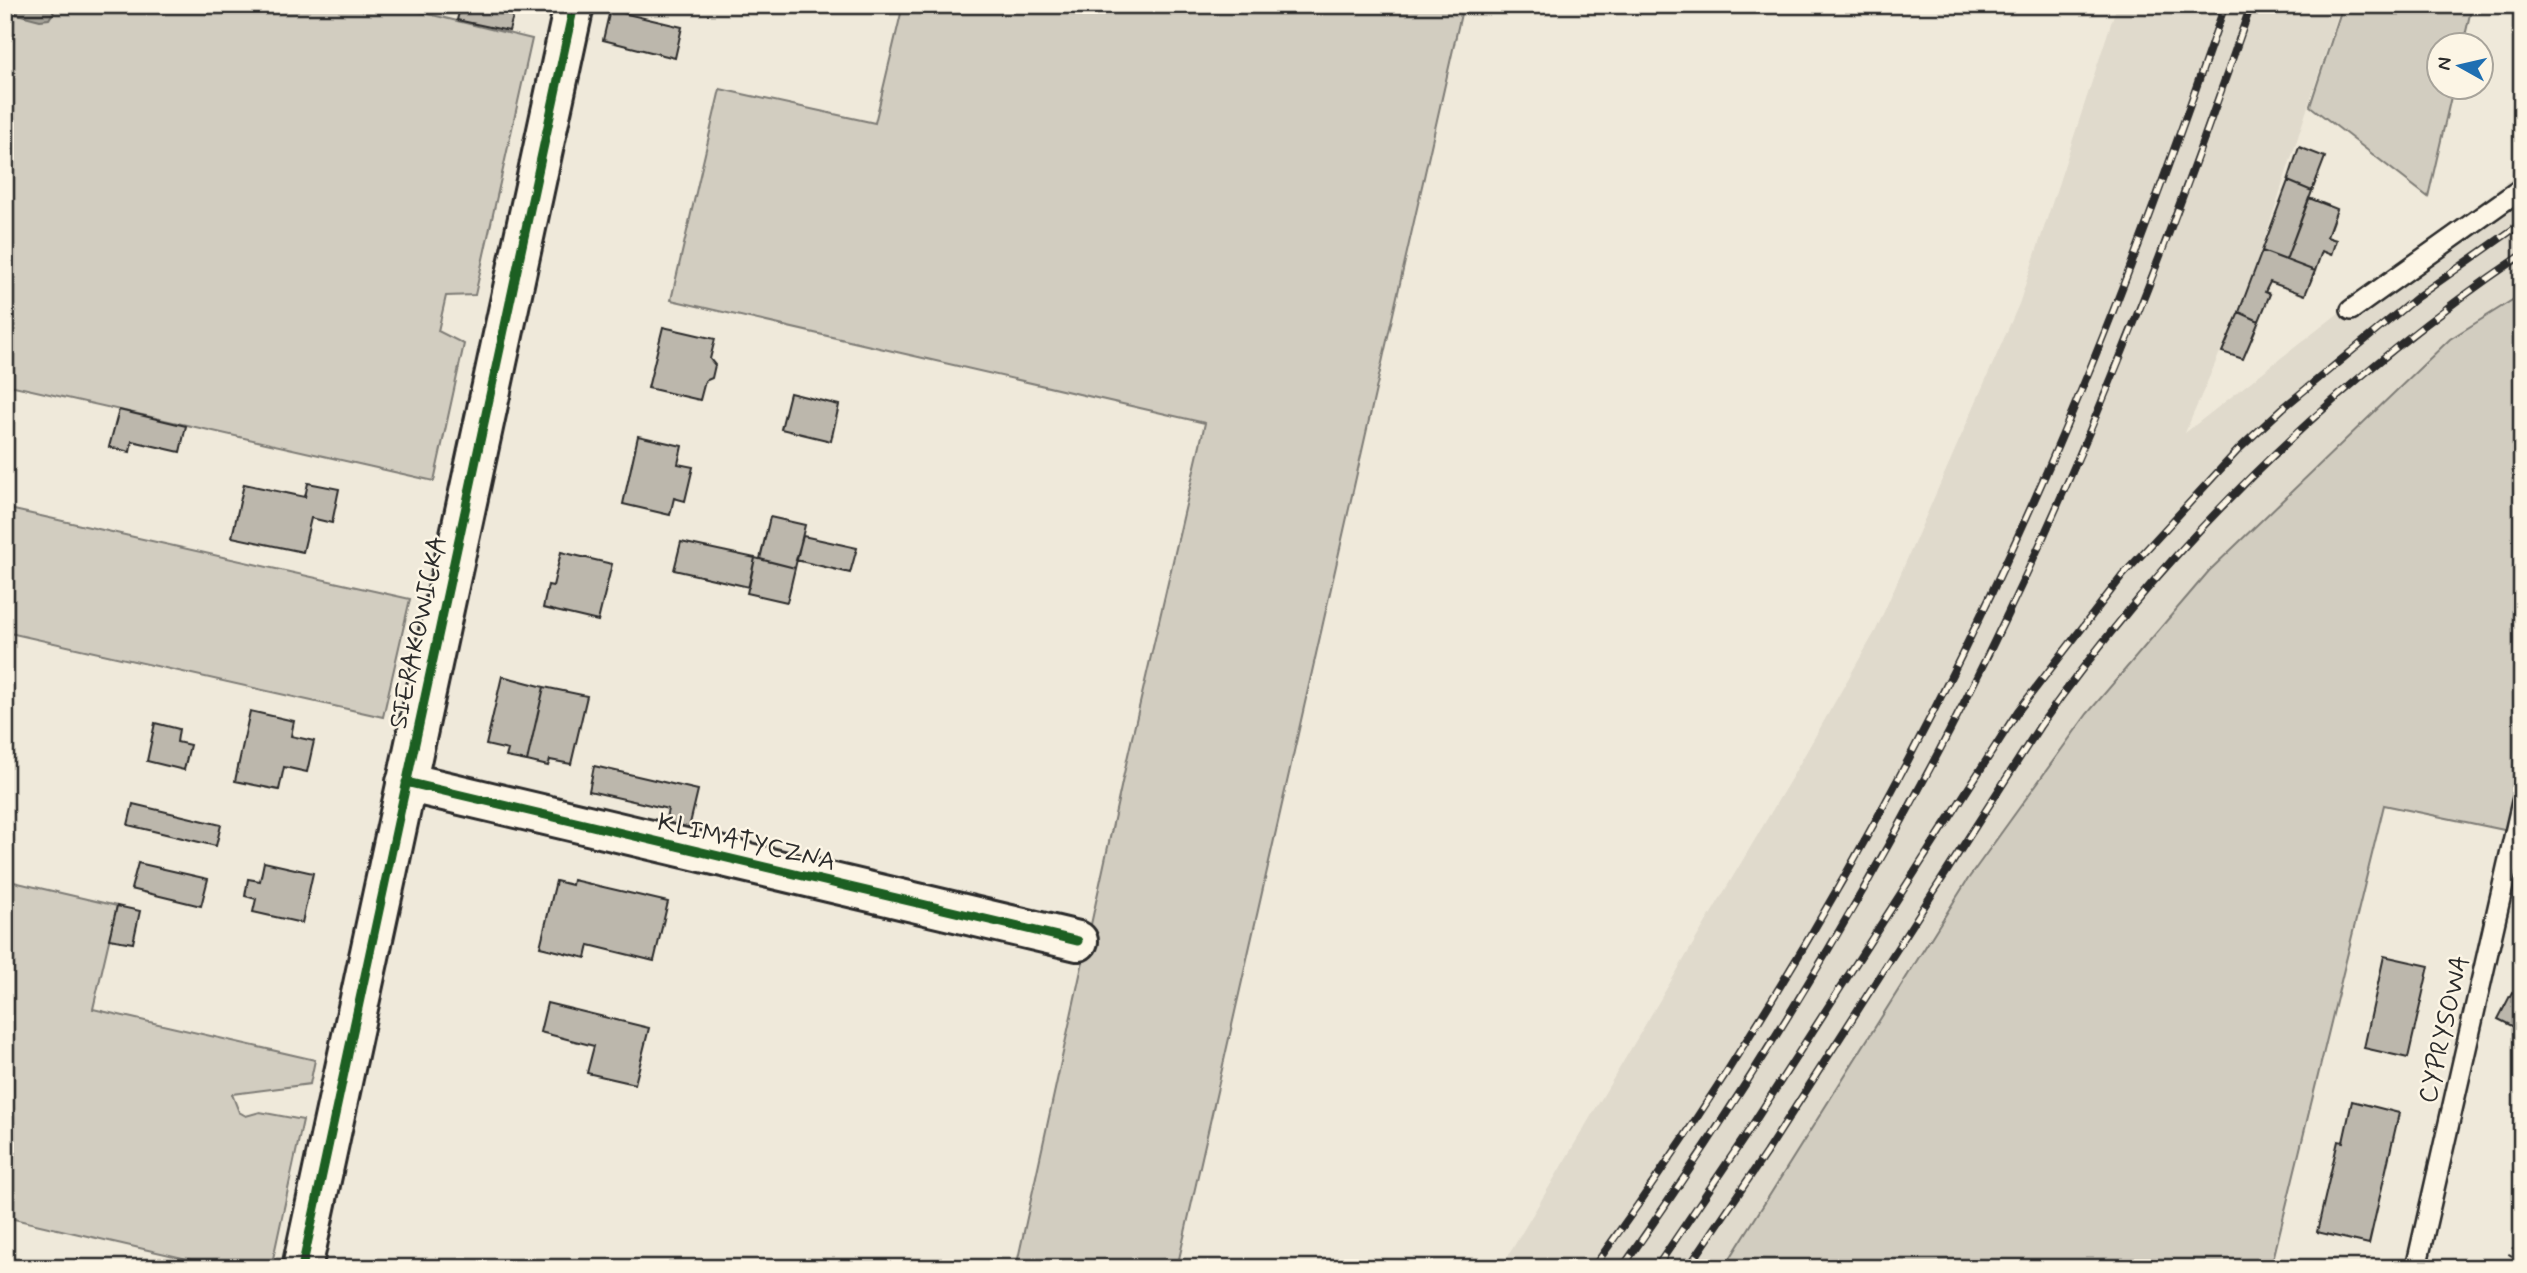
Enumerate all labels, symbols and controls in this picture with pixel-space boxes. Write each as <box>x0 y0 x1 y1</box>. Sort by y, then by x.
north arrow <box>2426 32 2496 102</box>
text: N <box>2431 56 2458 72</box>
street label: SIERAKOWICKA <box>382 533 456 732</box>
street label: KLIMATYCZNA <box>654 806 839 880</box>
street label: CYPRYSOWA <box>2411 952 2478 1107</box>

